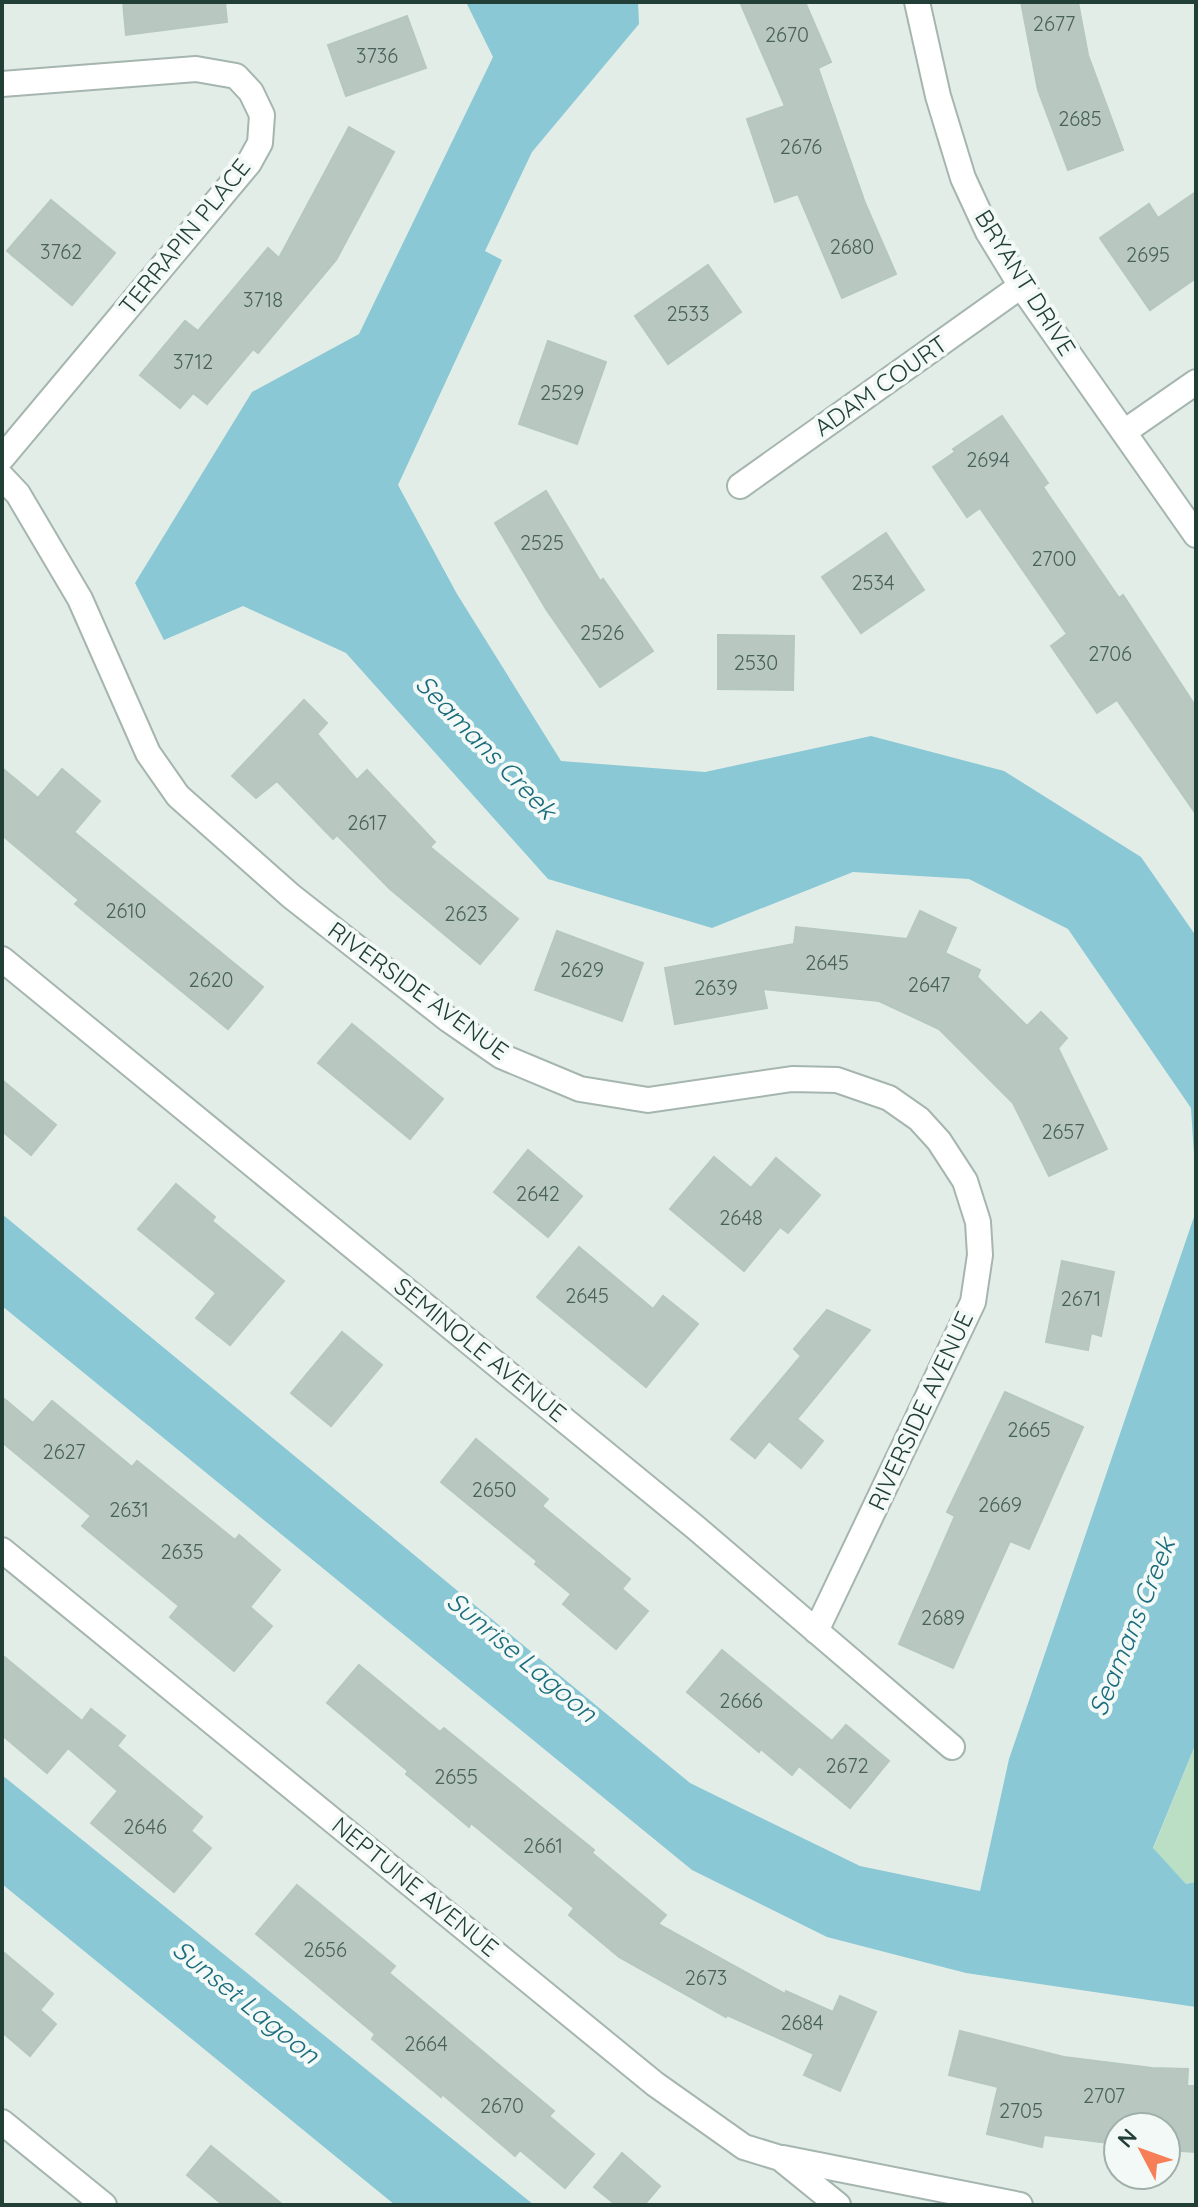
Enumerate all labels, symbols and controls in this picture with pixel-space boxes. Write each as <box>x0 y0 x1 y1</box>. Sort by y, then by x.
house number: 2677 <box>1033 11 1075 36</box>
house number: 2670 <box>765 22 809 47</box>
house number: 3736 <box>356 43 398 68</box>
house number: 2685 <box>1058 106 1102 131</box>
house number: 2676 <box>780 134 822 159</box>
street label: TERRAPIN PLACE <box>112 152 256 320</box>
street label: BRYANT DRIVE <box>969 204 1083 361</box>
house number: 2680 <box>830 234 874 259</box>
house number: 3762 <box>40 239 82 264</box>
house number: 2695 <box>1126 242 1170 267</box>
house number: 3718 <box>243 287 283 312</box>
house number: 2533 <box>667 301 709 326</box>
street label: ADAM COURT <box>808 328 953 442</box>
house number: 3712 <box>173 349 213 374</box>
house number: 2529 <box>540 380 584 405</box>
house number: 2694 <box>966 447 1010 472</box>
house number: 2525 <box>520 530 564 555</box>
house number: 2700 <box>1032 546 1076 571</box>
house number: 2534 <box>852 570 895 595</box>
house number: 2526 <box>580 620 624 645</box>
house number: 2706 <box>1088 641 1132 666</box>
house number: 2530 <box>734 650 778 675</box>
water label: Seamans Creek <box>409 667 565 827</box>
house number: 2617 <box>347 810 387 835</box>
house number: 2610 <box>105 898 147 923</box>
house number: 2623 <box>444 901 488 926</box>
street label: RIVERSIDE AVENUE <box>322 915 515 1066</box>
house number: 2645 <box>805 950 849 975</box>
house number: 2629 <box>560 957 604 982</box>
house number: 2620 <box>189 967 233 992</box>
house number: 2647 <box>908 972 950 997</box>
house number: 2639 <box>694 975 738 1000</box>
house number: 2657 <box>1042 1119 1085 1144</box>
house number: 2642 <box>516 1181 560 1206</box>
house number: 2648 <box>719 1205 763 1230</box>
street label: SEMINOLE AVENUE <box>388 1271 573 1428</box>
house number: 2645 <box>565 1283 609 1308</box>
house number: 2671 <box>1061 1286 1101 1311</box>
street label: RIVERSIDE AVENUE <box>861 1306 979 1515</box>
house number: 2665 <box>1007 1417 1051 1442</box>
house number: 2627 <box>43 1439 85 1464</box>
house number: 2650 <box>472 1477 516 1502</box>
house number: 2669 <box>978 1492 1022 1517</box>
house number: 2631 <box>109 1497 149 1522</box>
water label: Seamans Creek <box>1081 1531 1183 1720</box>
house number: 2635 <box>160 1539 204 1564</box>
water label: Sunrise Lagoon <box>441 1584 605 1730</box>
house number: 2689 <box>921 1605 965 1630</box>
house number: 2666 <box>719 1688 763 1713</box>
house number: 2672 <box>825 1753 869 1778</box>
house number: 2655 <box>434 1764 478 1789</box>
street label: NEPTUNE AVENUE <box>326 1810 505 1963</box>
house number: 2646 <box>123 1814 167 1839</box>
house number: 2661 <box>523 1833 563 1858</box>
water label: Sunset Lagoon <box>166 1932 327 2071</box>
house number: 2656 <box>303 1937 347 1962</box>
house number: 2673 <box>685 1965 727 1990</box>
house number: 2684 <box>780 2010 824 2035</box>
house number: 2664 <box>404 2031 448 2056</box>
house number: 2707 <box>1083 2083 1125 2108</box>
house number: 2670 <box>480 2093 524 2118</box>
house number: 2705 <box>999 2098 1043 2123</box>
north arrow <box>1102 2111 1182 2191</box>
text: N <box>1111 2123 1143 2153</box>

